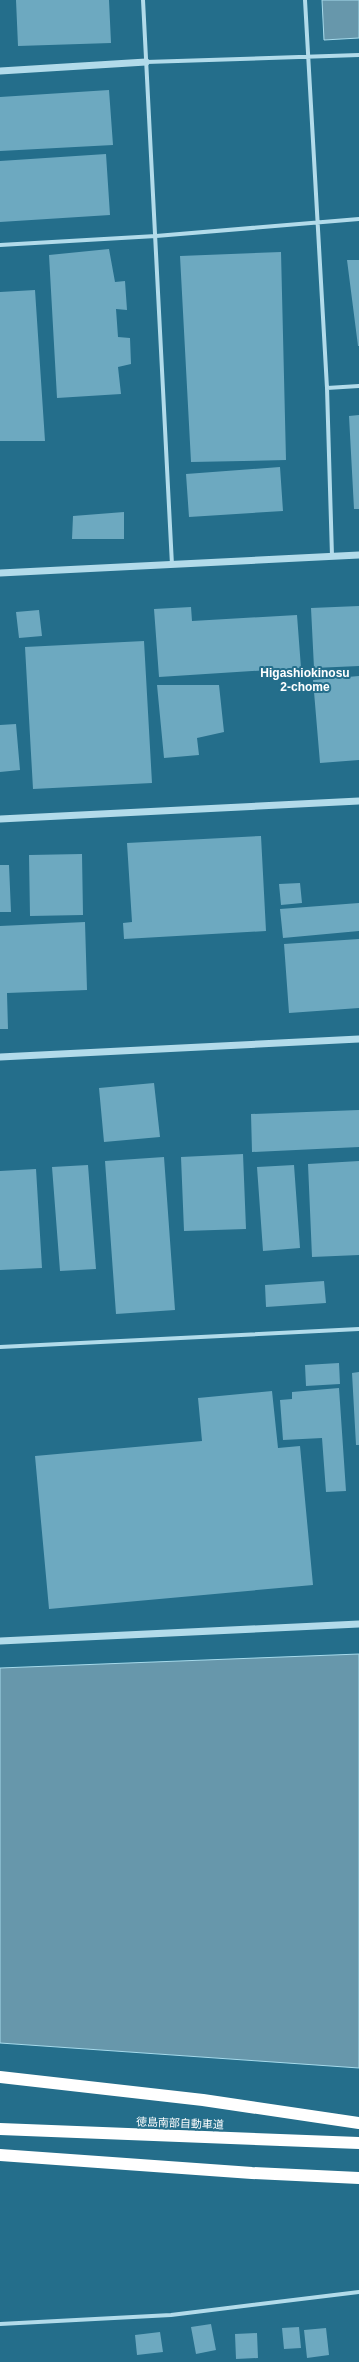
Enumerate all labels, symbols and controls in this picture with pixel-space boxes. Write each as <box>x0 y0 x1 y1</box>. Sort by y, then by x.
district label: Higashiokinosu 2-chome <box>260 666 350 694</box>
street label: 徳島南部自動車道 <box>136 2115 224 2131</box>

